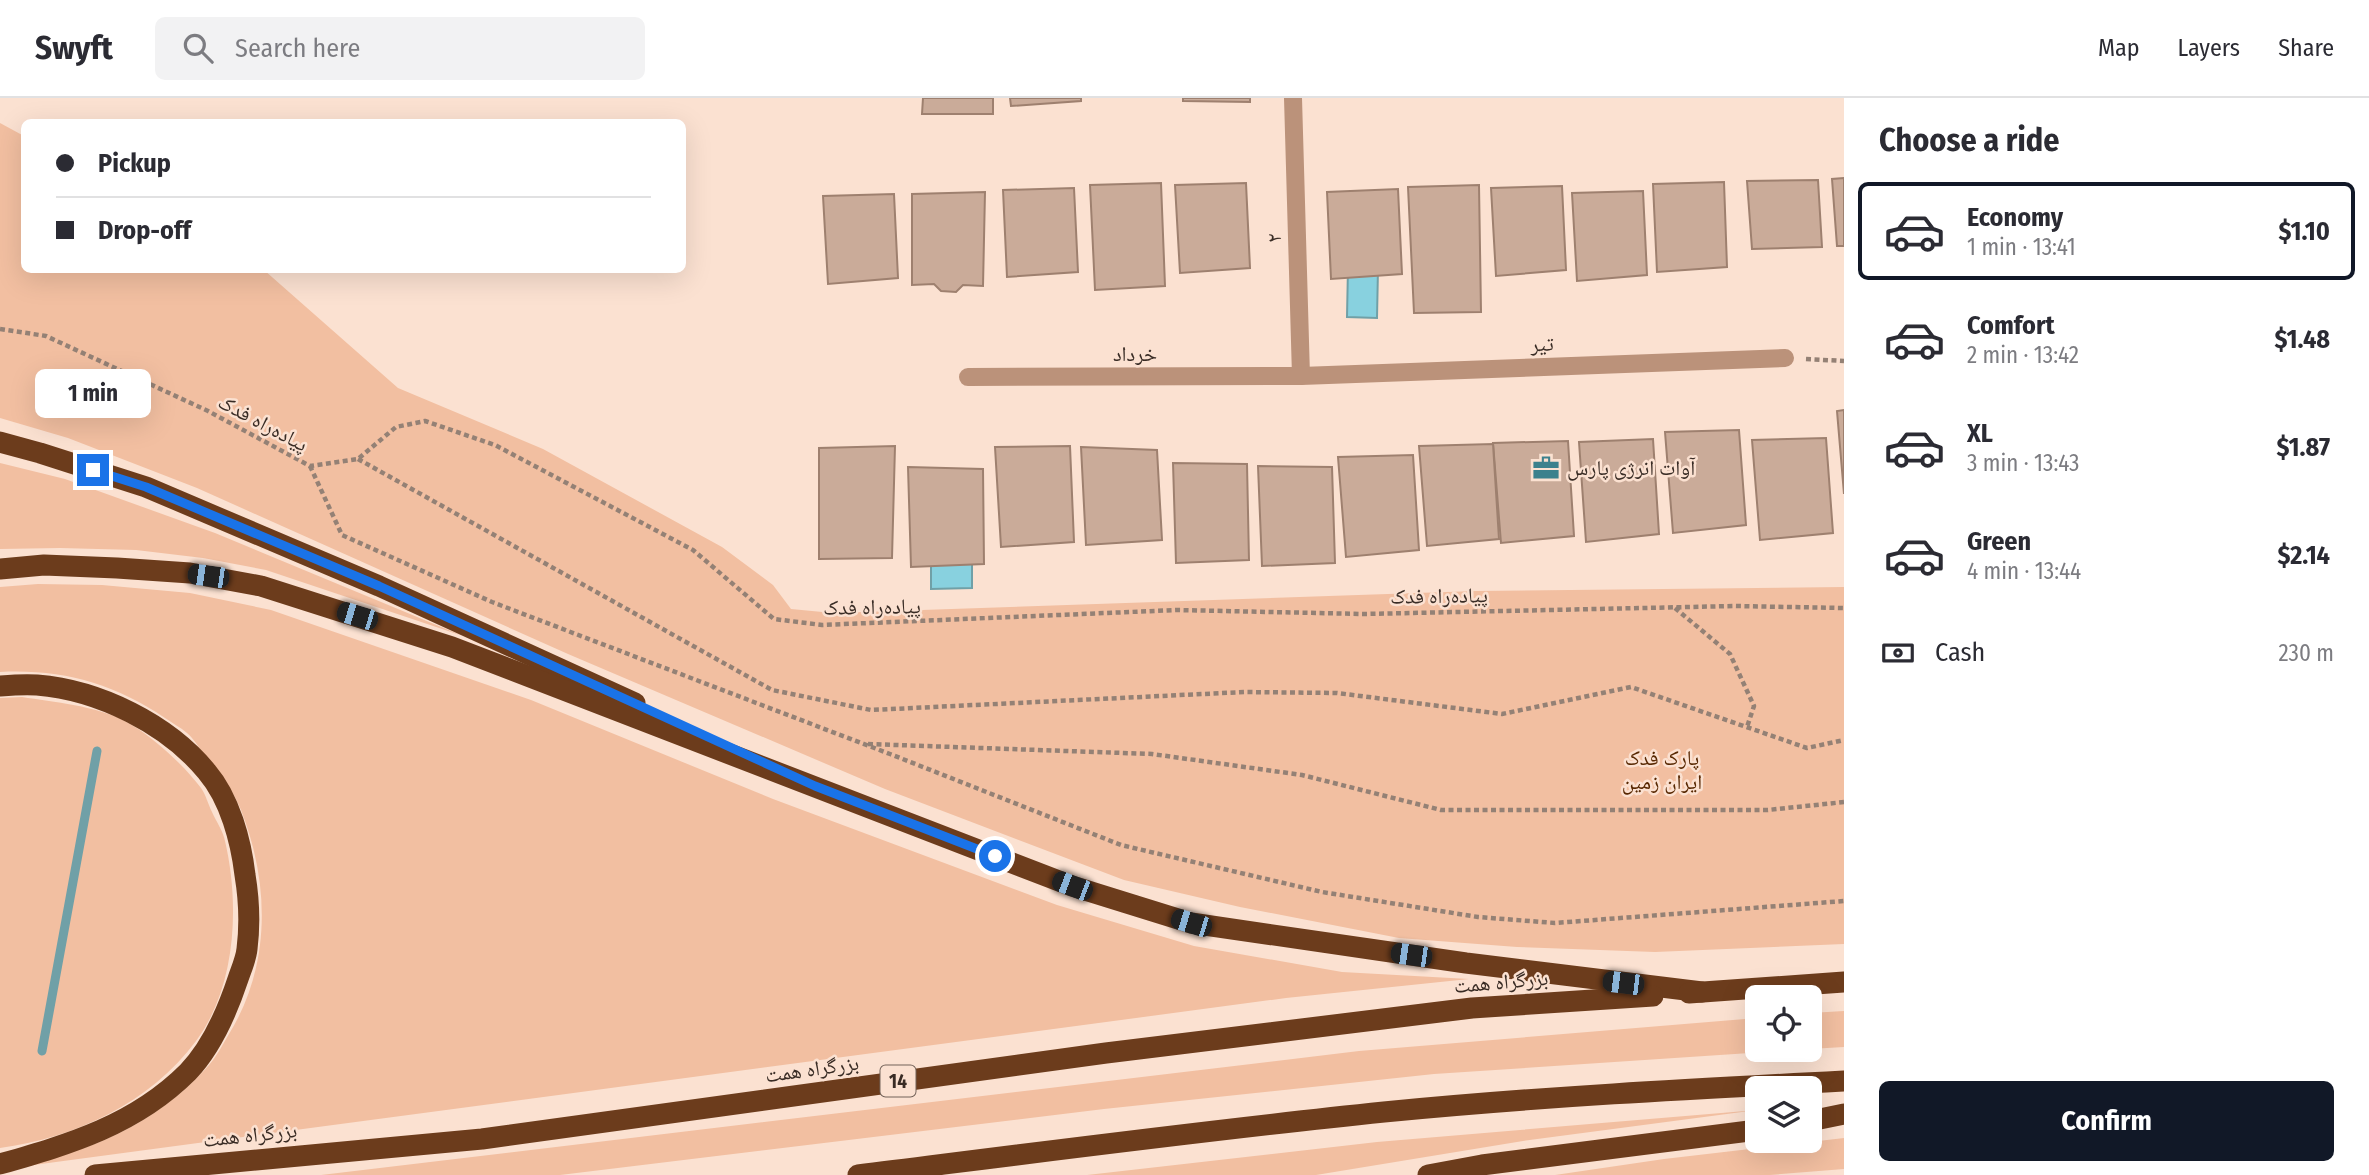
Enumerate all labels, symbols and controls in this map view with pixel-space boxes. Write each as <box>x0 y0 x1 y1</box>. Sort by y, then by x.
search box <box>155 17 645 80</box>
text: Swyft <box>35 28 113 68</box>
icon: search <box>179 29 217 67</box>
text: Search here <box>235 33 360 64</box>
text: Map <box>2098 34 2140 62</box>
text: Layers <box>2178 34 2240 62</box>
text: Share <box>2278 34 2334 62</box>
text: Choose a ride <box>1879 121 2060 159</box>
text: Pickup <box>98 148 171 179</box>
icon: car <box>1883 200 1946 263</box>
text: Economy <box>1967 202 2063 233</box>
text: Drop-off <box>98 215 191 246</box>
text: $1.10 <box>2278 216 2330 247</box>
street label: ۲ <box>1261 233 1287 243</box>
text: 1 min · 13:41 <box>1967 233 2076 261</box>
icon: car <box>1883 308 1946 371</box>
text: Comfort <box>1967 310 2055 341</box>
text: $1.48 <box>2275 324 2330 355</box>
street label: تیر <box>1529 331 1554 357</box>
street label: خرداد <box>1113 341 1157 367</box>
text: 2 min · 13:42 <box>1967 341 2079 369</box>
callout: 1 min <box>35 368 151 418</box>
text: 1 min <box>68 379 118 407</box>
street label: پیاده‌راه فدک <box>214 389 312 457</box>
icon: car <box>1883 416 1946 479</box>
text: XL <box>1967 418 1993 449</box>
text: $1.87 <box>2277 432 2330 463</box>
text: 3 min · 13:43 <box>1967 449 2079 477</box>
office icon: آوات انرژی پارس <box>1531 453 1561 483</box>
route end <box>77 454 109 486</box>
place label: آوات انرژی پارس <box>1567 455 1696 481</box>
icon: car <box>1883 524 1946 587</box>
text: Green <box>1967 526 2031 557</box>
text: $2.14 <box>2278 540 2330 571</box>
text: 4 min · 13:44 <box>1967 557 2081 585</box>
car <box>186 563 231 589</box>
street label: پیاده‌راه فدک <box>1390 582 1488 610</box>
street label: پیاده‌راه فدک <box>823 593 921 621</box>
car <box>334 600 381 632</box>
icon: cash <box>1879 634 1917 672</box>
text: Cash <box>1935 637 1985 668</box>
text: 230 m <box>2278 639 2334 667</box>
park label: پارک فدک ایران زمین <box>1622 745 1702 795</box>
route start <box>979 840 1011 872</box>
car <box>1049 869 1096 903</box>
car <box>1168 907 1215 939</box>
car <box>1389 942 1434 968</box>
street label: بزرگراه همت <box>1453 965 1549 999</box>
car <box>1601 970 1646 996</box>
map controls <box>1745 985 1822 1153</box>
button: locate <box>1745 985 1822 1062</box>
street label: بزرگراه همت <box>763 1050 861 1088</box>
road number: 14 <box>880 1065 916 1096</box>
button: layers <box>1745 1076 1822 1153</box>
button: Confirm <box>1879 1081 2334 1161</box>
street label: بزرگراه همت <box>202 1117 298 1153</box>

